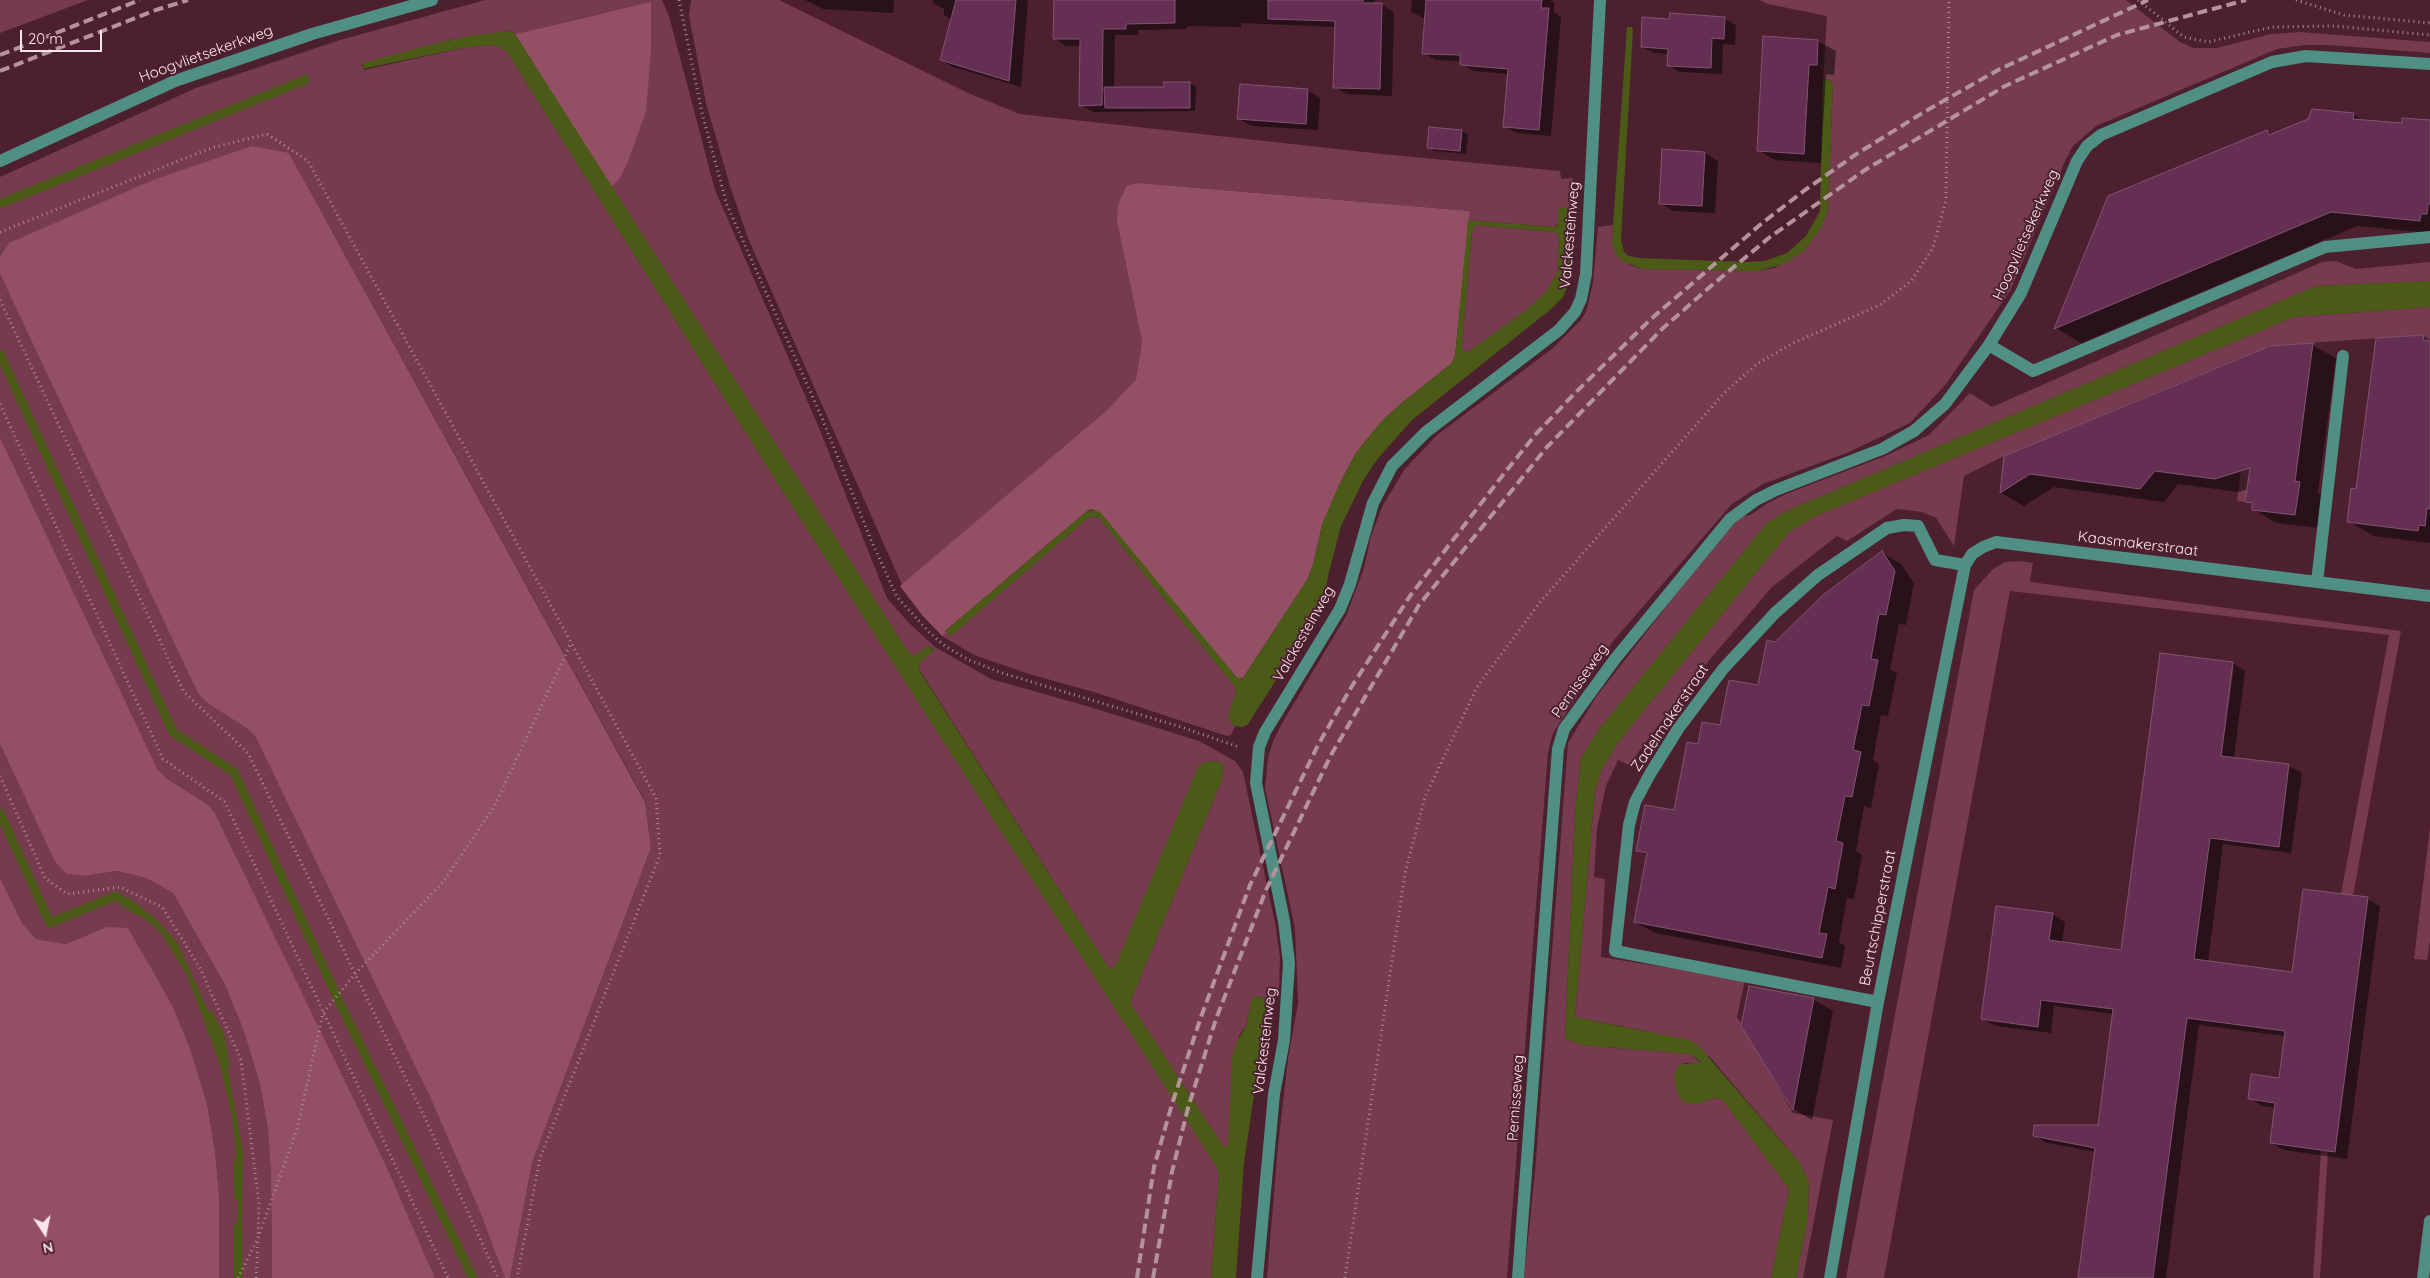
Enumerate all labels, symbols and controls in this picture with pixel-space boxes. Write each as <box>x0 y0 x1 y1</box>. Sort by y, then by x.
scale bar <box>22 20 105 52</box>
street label: Hoogvlietsekerkweg <box>137 21 275 87</box>
text: 20 m <box>28 29 63 48</box>
street label: Hoogvlietsekerkweg <box>1989 167 2063 303</box>
street label: Valckesteinweg <box>1556 181 1584 289</box>
street label: Kaasmakerstraat <box>2077 528 2199 560</box>
street label: Valckesteinweg <box>1269 583 1339 685</box>
street label: Pernisseweg <box>1548 640 1612 722</box>
street label: Zadelmakerstraat <box>1627 661 1713 775</box>
street label: Beurtschipperstraat <box>1856 849 1900 987</box>
street label: Valckesteinweg <box>1250 987 1280 1095</box>
street label: Pernisseweg <box>1504 1054 1528 1142</box>
north arrow <box>20 1208 70 1258</box>
text: N <box>41 1238 55 1258</box>

